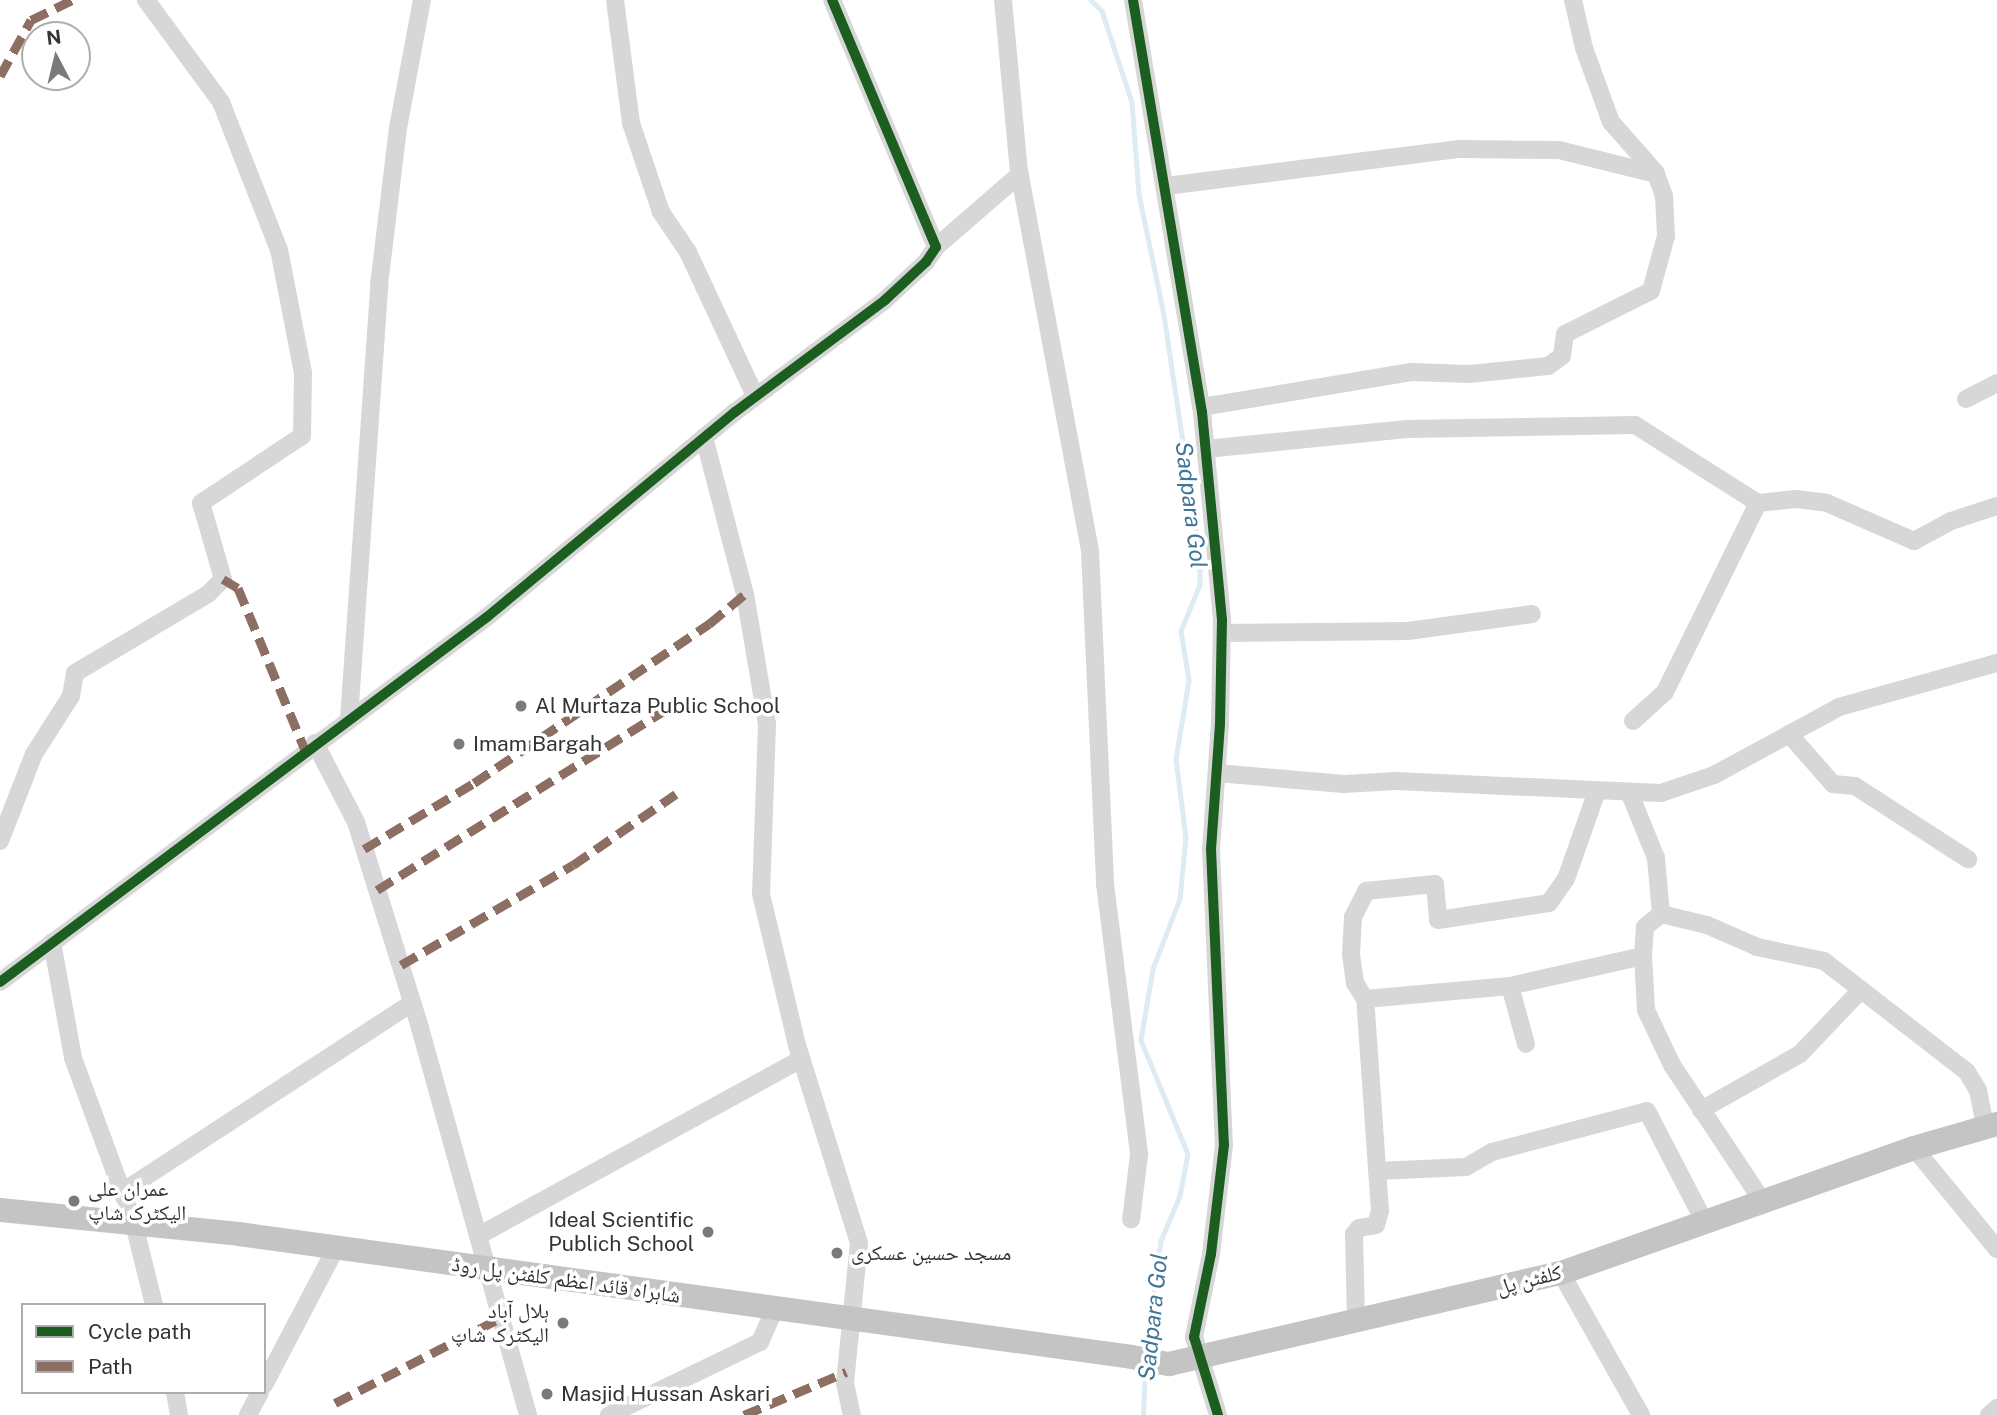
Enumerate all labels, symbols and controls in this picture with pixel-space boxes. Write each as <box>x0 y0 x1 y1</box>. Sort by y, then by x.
north arrow <box>21 21 91 91</box>
text: N <box>45 25 62 49</box>
water label: Sadpara Gol <box>1170 440 1212 570</box>
place label: Al Murtaza Public School <box>535 693 780 719</box>
marker: Al Murtaza Public School <box>513 698 529 714</box>
place label: Imam Bargah <box>473 731 602 757</box>
marker: Imam Bargah <box>451 736 467 752</box>
place label: عمران علی الیکٹرک شاپ <box>88 1176 186 1226</box>
marker: عمران علی الیکٹرک شاپ <box>66 1193 82 1209</box>
place label: Ideal Scientific Publich School <box>548 1207 694 1257</box>
marker: Ideal Scientific Publich School <box>700 1224 716 1240</box>
place label: مسجد حسین عسکری <box>851 1240 1011 1266</box>
marker: مسجد حسین عسکری <box>829 1245 845 1261</box>
street label: شاہراہ قائد اعظم کلفٹن پل روڈ <box>450 1251 682 1309</box>
water label: Sadpara Gol <box>1133 1252 1173 1382</box>
street label: کلفٹن پل <box>1494 1260 1564 1300</box>
place label: ہلال آباد الیکٹرک شاپ <box>451 1298 549 1348</box>
legend <box>21 1303 266 1394</box>
marker: ہلال آباد الیکٹرک شاپ <box>555 1315 571 1331</box>
text: Cycle path <box>88 1319 191 1344</box>
text: Path <box>88 1354 133 1379</box>
place label: Masjid Hussan Askari <box>561 1381 770 1407</box>
marker: Masjid Hussan Askari <box>539 1386 555 1402</box>

